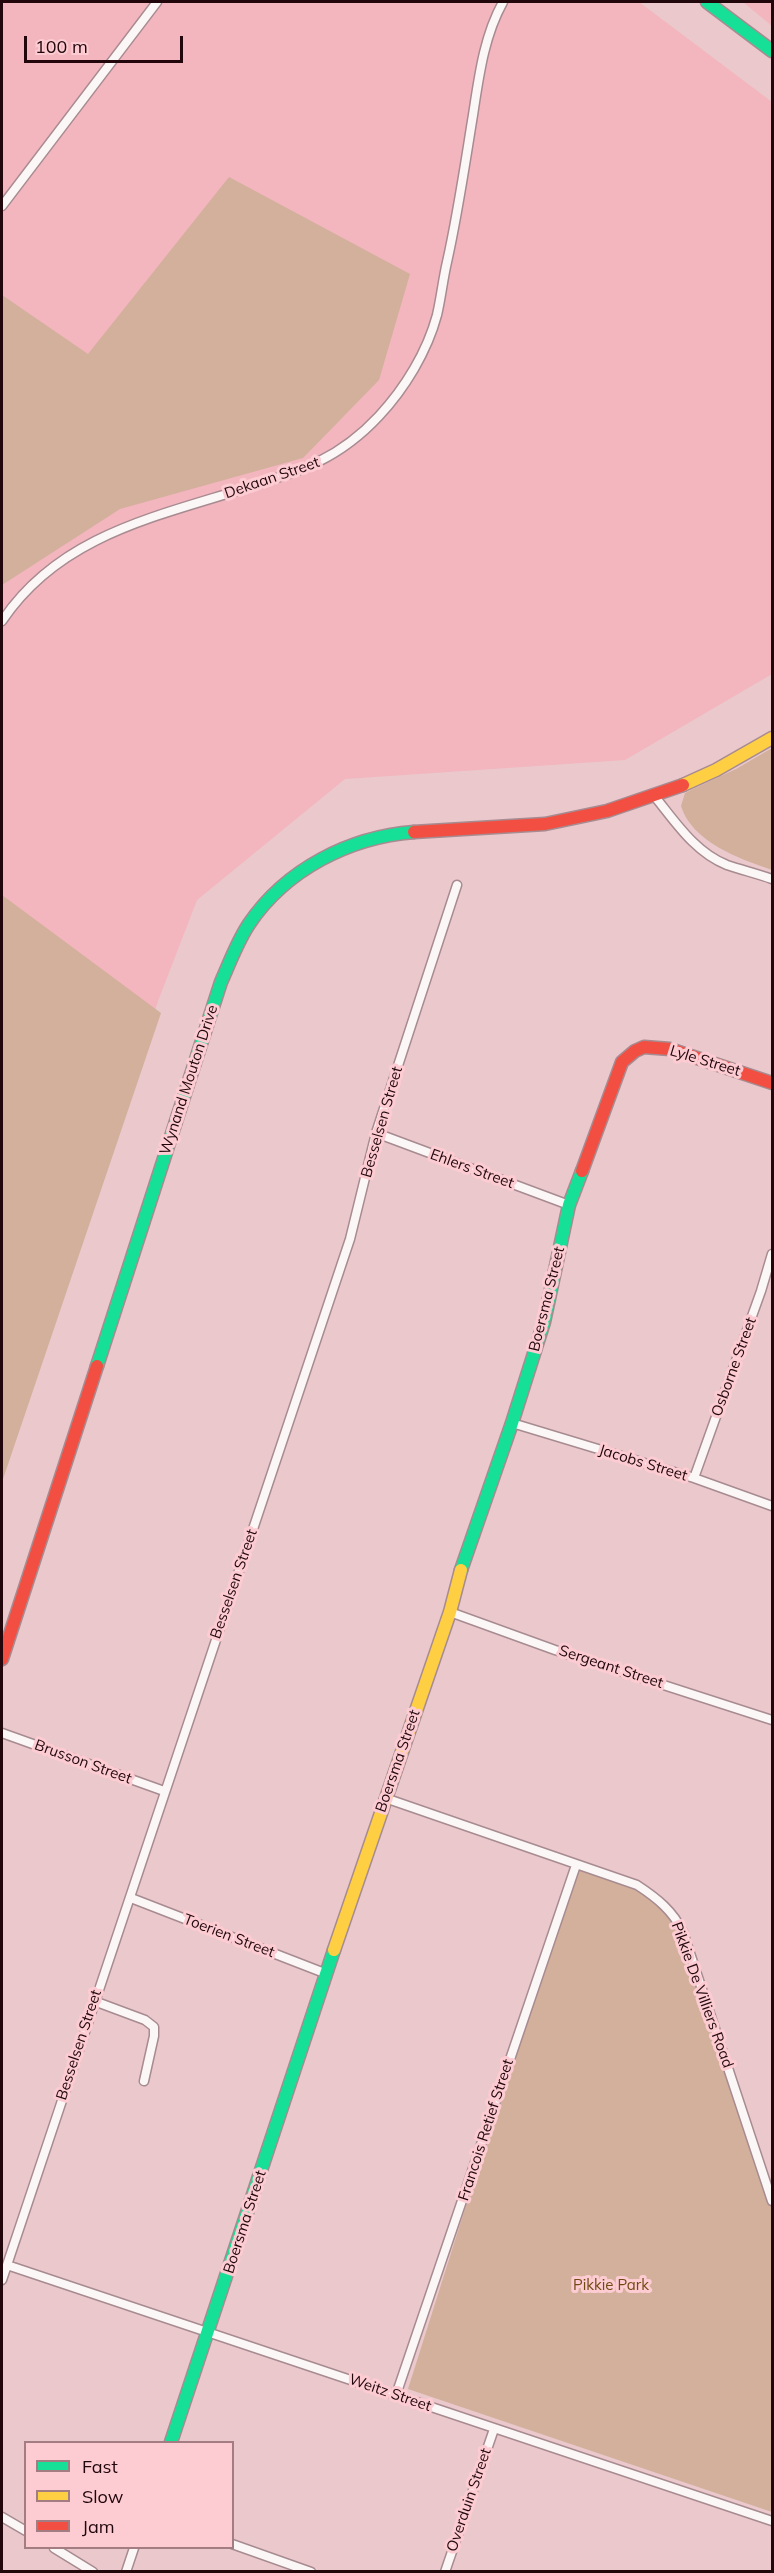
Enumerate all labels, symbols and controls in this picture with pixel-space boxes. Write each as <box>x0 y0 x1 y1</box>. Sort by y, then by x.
scale bar <box>27 24 186 62</box>
text: 100 m <box>35 35 88 58</box>
street label: Dekaan Street <box>222 453 322 503</box>
street label: Wynand Mouton Drive <box>156 1003 222 1157</box>
street label: Lyle Street <box>668 1042 742 1080</box>
street label: Besselsen Street <box>358 1064 406 1180</box>
street label: Ehlers Street <box>428 1146 516 1192</box>
street label: Boersma Street <box>525 1245 569 1353</box>
street label: Osborne Street <box>708 1315 760 1419</box>
street label: Jacobs Street <box>597 1441 689 1485</box>
street label: Besselsen Street <box>207 1527 261 1641</box>
street label: Sergeant Street <box>557 1642 665 1692</box>
street label: Boersma Street <box>372 1707 424 1815</box>
street label: Brusson Street <box>32 1736 134 1788</box>
street label: Toerien Street <box>181 1910 277 1962</box>
street label: Pikkie De Villiers Road <box>667 1920 737 2070</box>
street label: Besselsen Street <box>53 1988 105 2102</box>
street label: Francois Retief Street <box>455 2057 517 2203</box>
street label: Boersma Street <box>220 2168 270 2276</box>
park label: Pikkie Park <box>573 2276 649 2294</box>
street label: Weitz Street <box>346 2370 434 2416</box>
legend <box>24 2441 234 2549</box>
street label: Overduin Street <box>443 2446 495 2554</box>
text: Fast <box>82 2455 118 2478</box>
text: Slow <box>82 2485 123 2508</box>
text: Jam <box>82 2515 115 2538</box>

